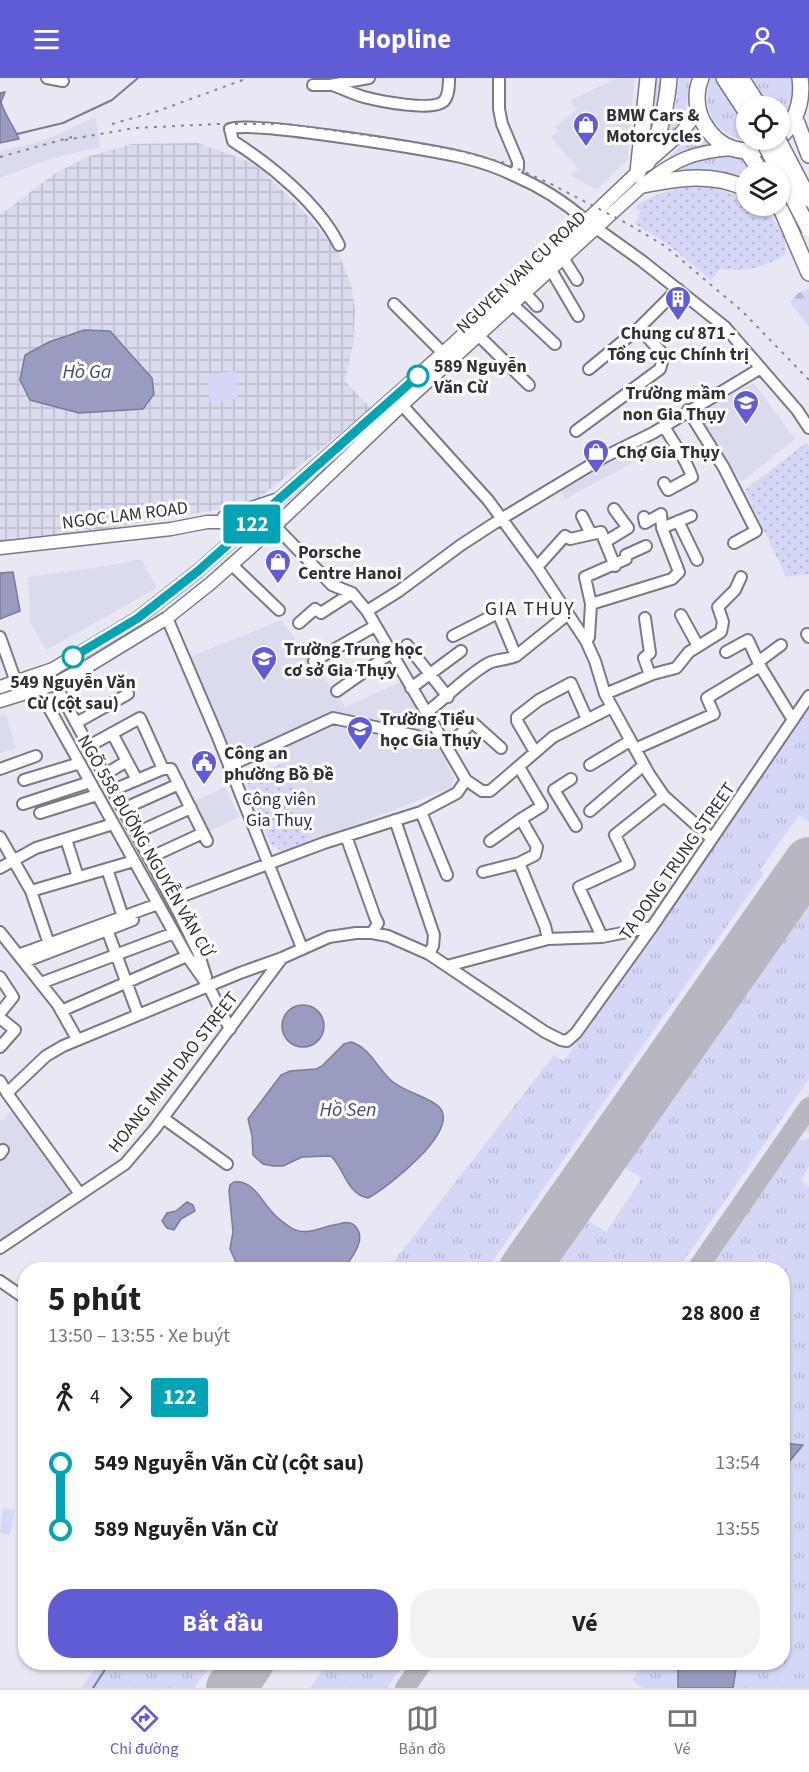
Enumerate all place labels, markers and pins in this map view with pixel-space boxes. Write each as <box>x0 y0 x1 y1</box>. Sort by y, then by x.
place label: BMW Cars & Motorcycles <box>606 103 701 149</box>
shop icon: BMW Cars & Motorcycles <box>571 110 601 148</box>
building icon: Chung cư 871 - Tổng cục Chính trị <box>663 284 693 322</box>
place label: Chung cư 871 - Tổng cục Chính trị <box>607 321 749 367</box>
place label: 589 Nguyễn Văn Cừ <box>433 354 527 400</box>
marker: 589 Nguyễn Văn Cừ <box>407 365 429 387</box>
place label: Trường mầm non Gia Thụy <box>622 381 727 427</box>
school or university icon: Trường mầm non Gia Thụy <box>731 388 761 426</box>
shop icon: Chợ Gia Thụy <box>581 437 611 475</box>
place label: Chợ Gia Thụy <box>616 440 720 465</box>
place label: Porsche Centre Hanoi <box>298 540 402 586</box>
shop icon: Porsche Centre Hanoi <box>263 547 293 585</box>
place label: Trường Trung học cơ sở Gia Thụy <box>284 637 424 683</box>
school or university icon: Trường Trung học cơ sở Gia Thụy <box>249 644 279 682</box>
marker: 549 Nguyễn Văn Cừ (cột sau) <box>62 646 84 668</box>
place label: 549 Nguyễn Văn Cừ (cột sau) <box>10 670 136 716</box>
place label: Trường Tiểu học Gia Thụy <box>380 707 482 753</box>
school or university icon: Trường Tiểu học Gia Thụy <box>345 714 375 752</box>
place label: Công an phường Bồ Đề <box>224 741 334 787</box>
public building icon: Công an phường Bồ Đề <box>189 748 219 786</box>

